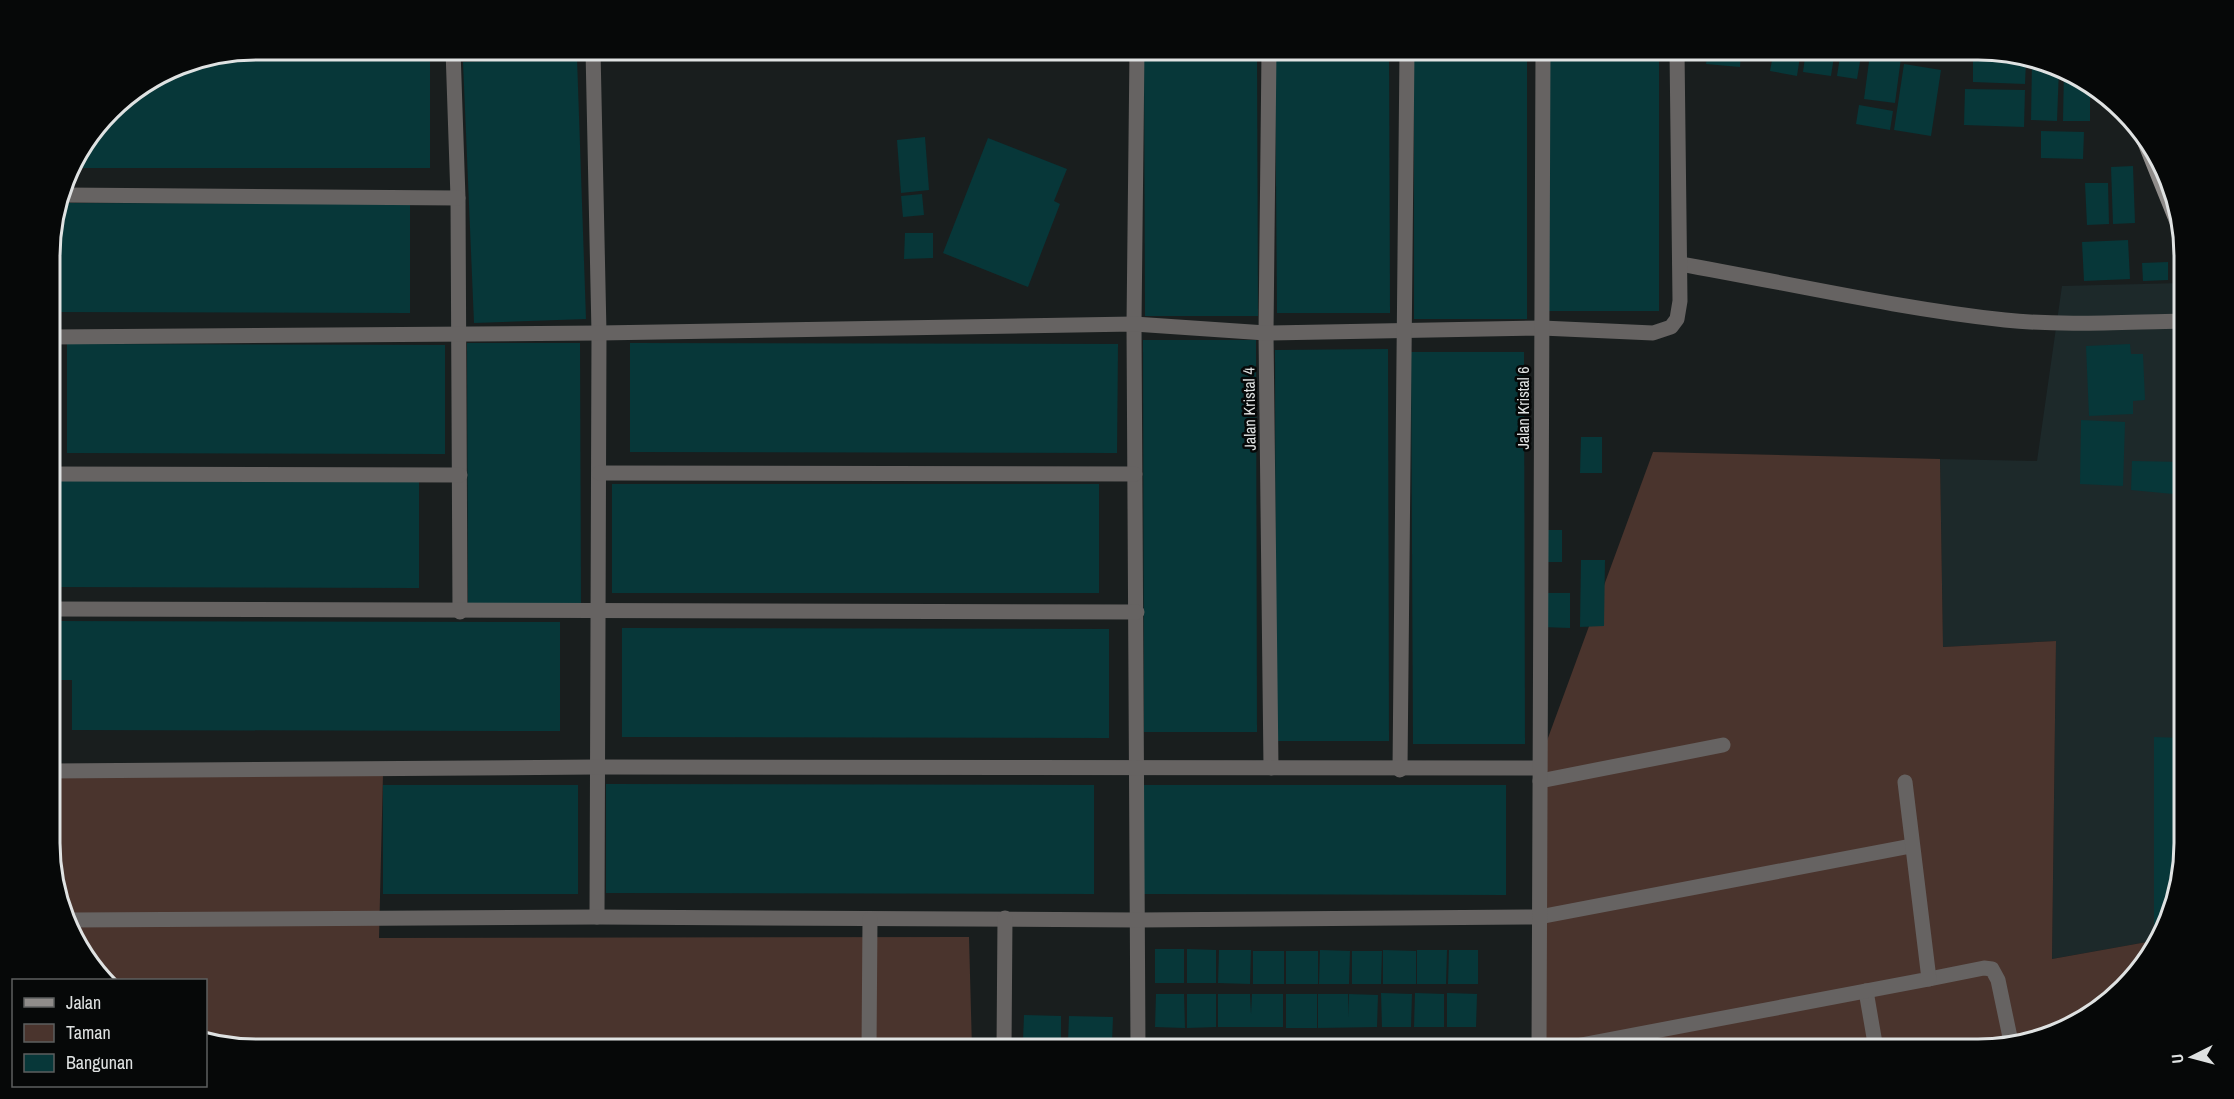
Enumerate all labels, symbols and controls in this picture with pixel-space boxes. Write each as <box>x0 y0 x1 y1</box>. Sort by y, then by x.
street label: Jalan Kristal 6 <box>1512 366 1534 450</box>
street label: Jalan Kristal 4 <box>1237 367 1261 451</box>
legend <box>12 979 207 1087</box>
text: Jalan <box>66 990 101 1015</box>
text: Taman <box>66 1020 111 1045</box>
north arrow <box>2162 1027 2222 1087</box>
text: Bangunan <box>66 1050 133 1075</box>
text: U <box>2166 1053 2189 1064</box>

